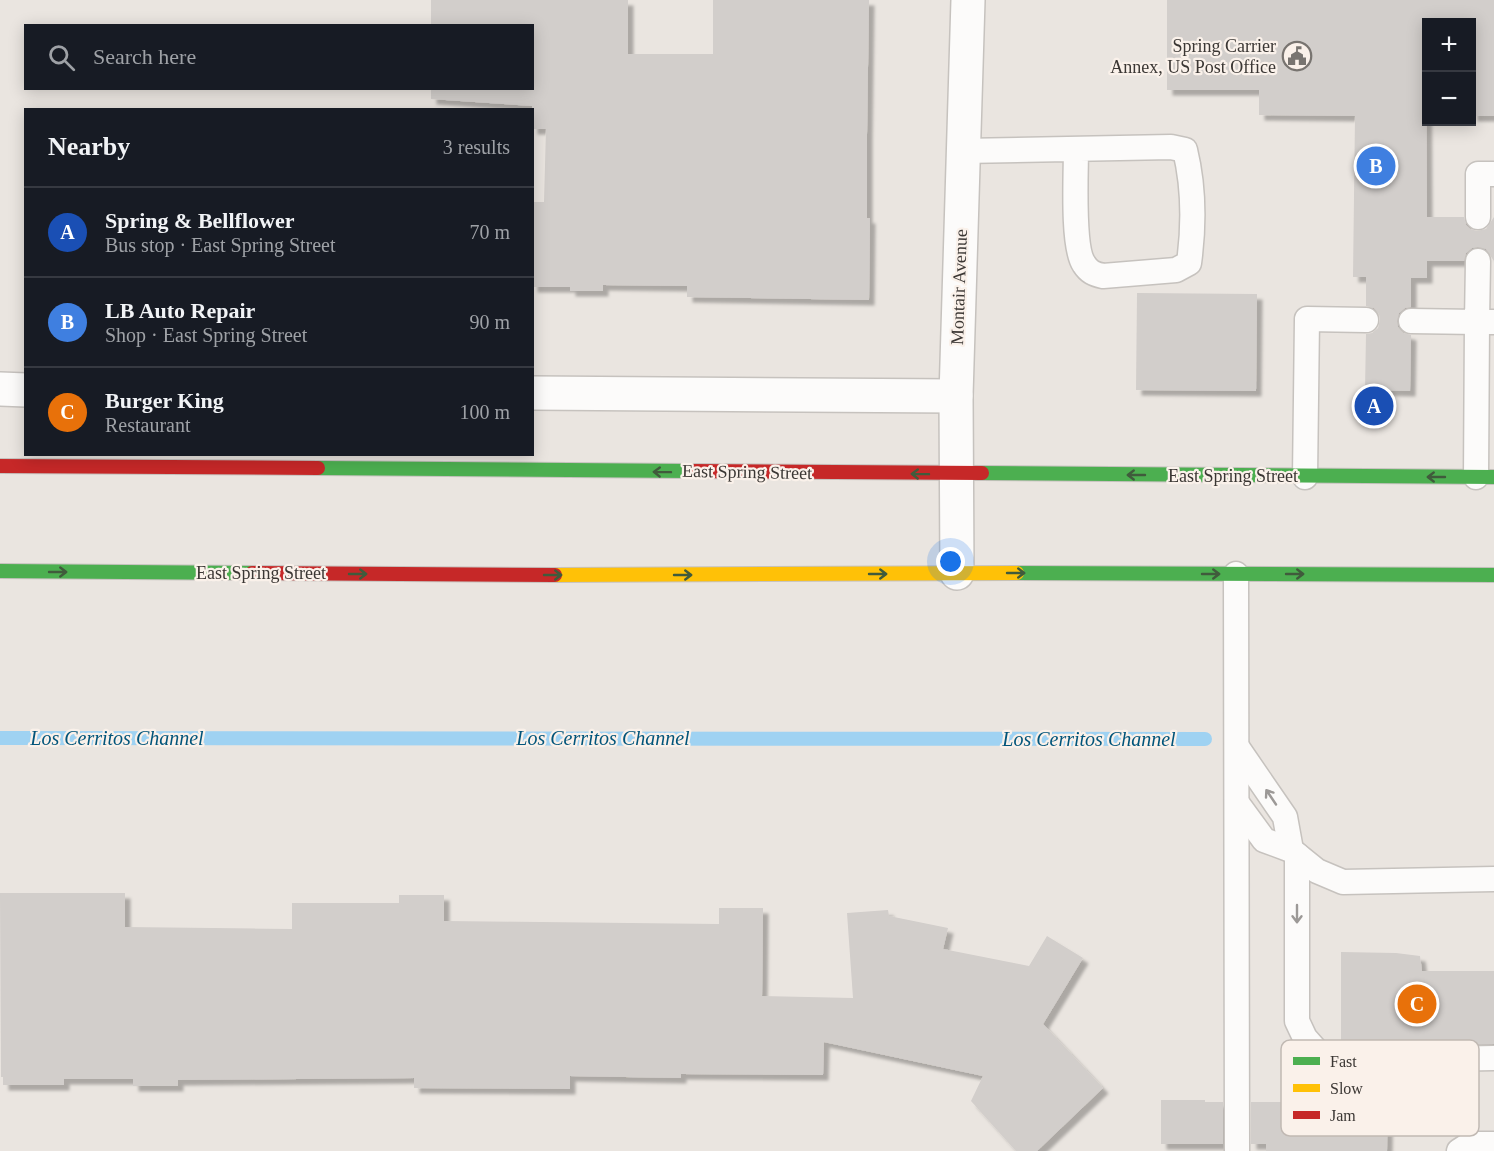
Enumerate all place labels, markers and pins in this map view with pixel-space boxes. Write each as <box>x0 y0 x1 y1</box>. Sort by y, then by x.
place label: Spring Carrier Annex, US Post Office <box>1110 36 1276 77</box>
public building icon: Spring Carrier Annex, US Post Office <box>1281 40 1313 72</box>
pin: B <box>1356 144 1396 188</box>
pin: A <box>1354 384 1394 428</box>
pin: C <box>1398 982 1436 1026</box>

